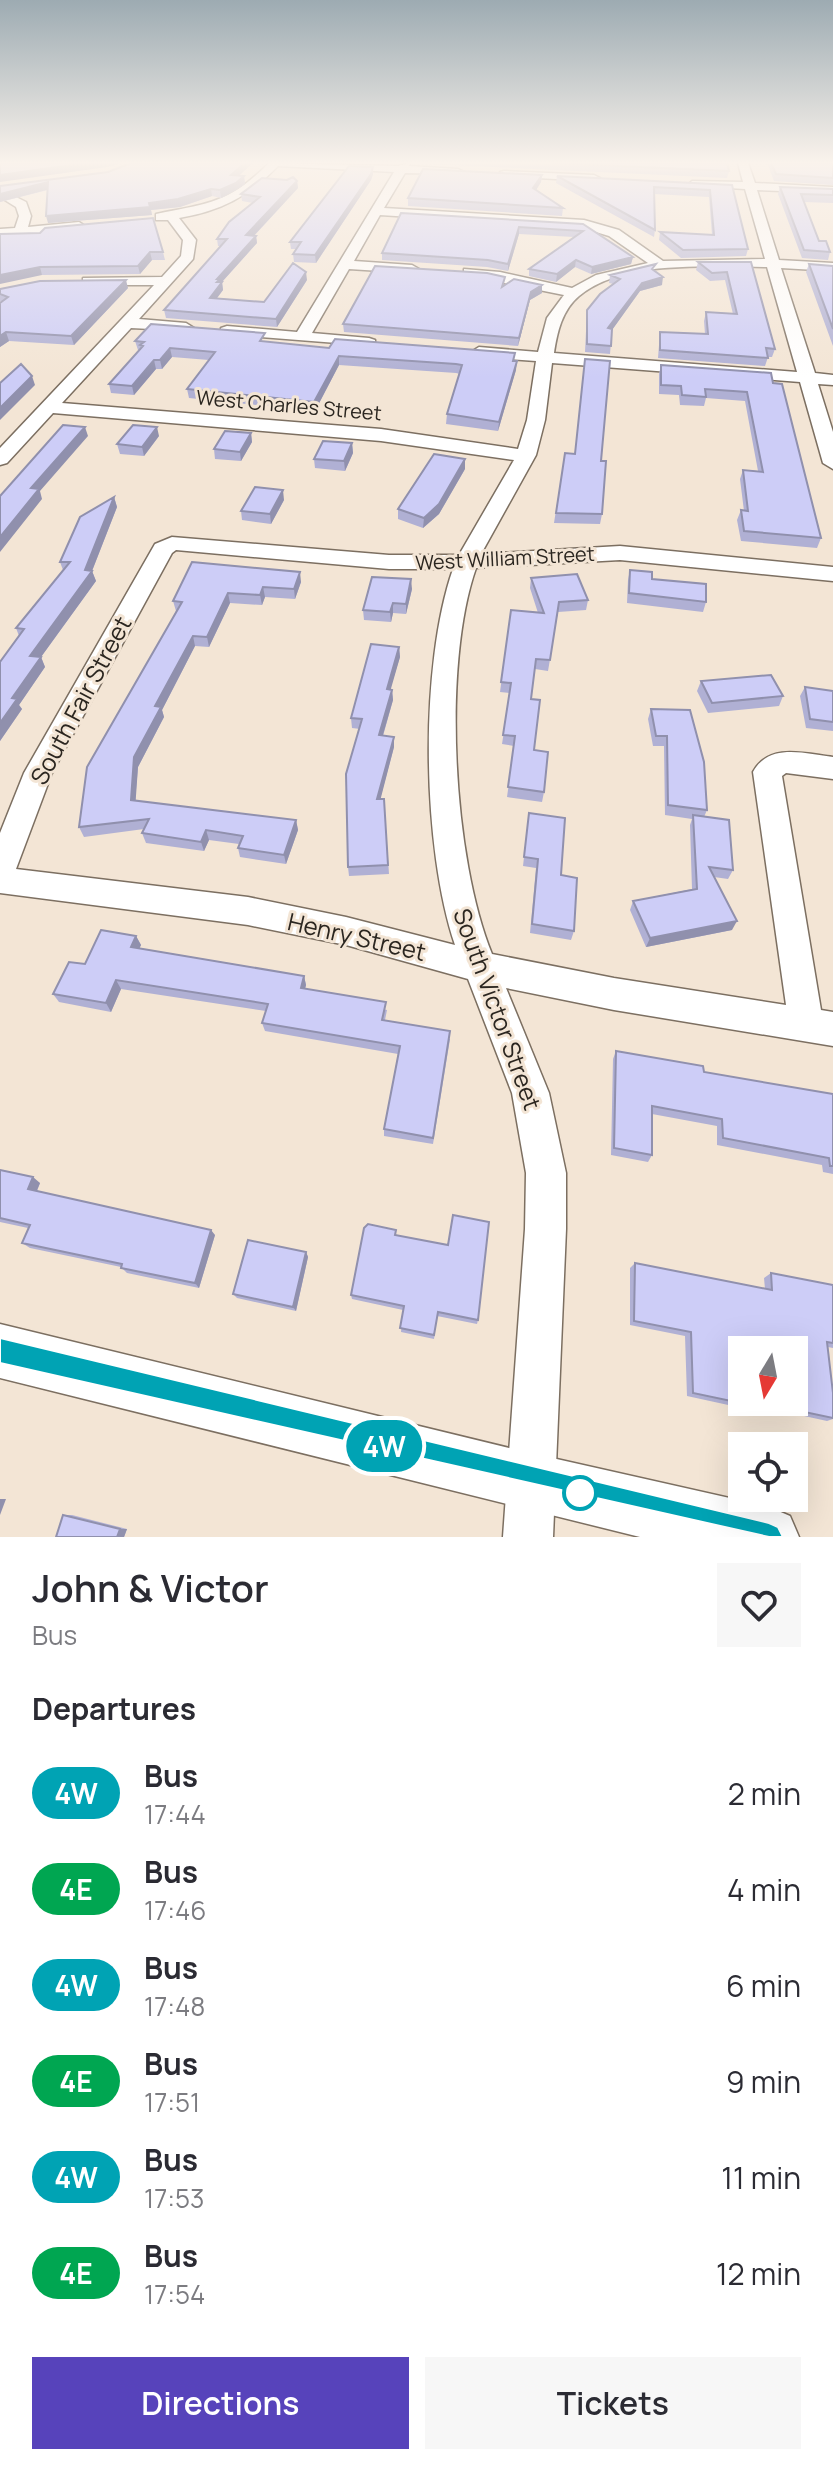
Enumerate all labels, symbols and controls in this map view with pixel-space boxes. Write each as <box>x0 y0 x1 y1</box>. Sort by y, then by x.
street label: West Charles Street <box>195 383 383 427</box>
street label: West William Street <box>415 540 595 576</box>
street label: South Fair Street <box>22 610 138 790</box>
street label: Henry Street <box>285 904 429 968</box>
street label: South Victor Street <box>446 904 550 1114</box>
north arrow <box>728 1336 808 1416</box>
map controls <box>728 1336 808 1512</box>
line badge: 4W <box>348 1420 420 1472</box>
text: 4W <box>362 1427 406 1465</box>
button: locate <box>728 1432 808 1512</box>
unlabelled marker <box>563 1476 597 1510</box>
text: John & Victor <box>32 1561 269 1613</box>
button: heart <box>717 1563 801 1647</box>
text: Bus <box>32 1617 77 1653</box>
text: Departures <box>32 1688 196 1729</box>
text: Bus <box>144 1755 198 1796</box>
text: 2 min <box>728 1773 801 1814</box>
text: 4W <box>54 1774 98 1812</box>
text: 17:44 <box>144 1796 206 1832</box>
text: Bus <box>144 1851 198 1892</box>
text: 4 min <box>727 1869 801 1910</box>
text: 4E <box>59 1870 93 1908</box>
text: 17:46 <box>144 1892 206 1928</box>
text: Bus <box>144 1947 198 1988</box>
text: 6 min <box>726 1965 801 2006</box>
text: 4W <box>54 1966 98 2004</box>
text: 17:48 <box>144 1988 205 2024</box>
text: Bus <box>144 2043 198 2084</box>
text: 9 min <box>726 2061 801 2102</box>
text: 4E <box>59 2062 93 2100</box>
text: 17:51 <box>144 2084 200 2120</box>
text: Bus <box>144 2139 198 2180</box>
text: 11 min <box>721 2157 801 2198</box>
text: 4W <box>54 2158 98 2196</box>
text: 17:53 <box>144 2180 204 2216</box>
text: Bus <box>144 2235 198 2276</box>
text: 12 min <box>716 2253 801 2294</box>
text: 4E <box>59 2254 93 2292</box>
text: 17:54 <box>144 2276 205 2312</box>
button: Directions <box>32 2357 409 2449</box>
button: Tickets <box>425 2357 801 2449</box>

